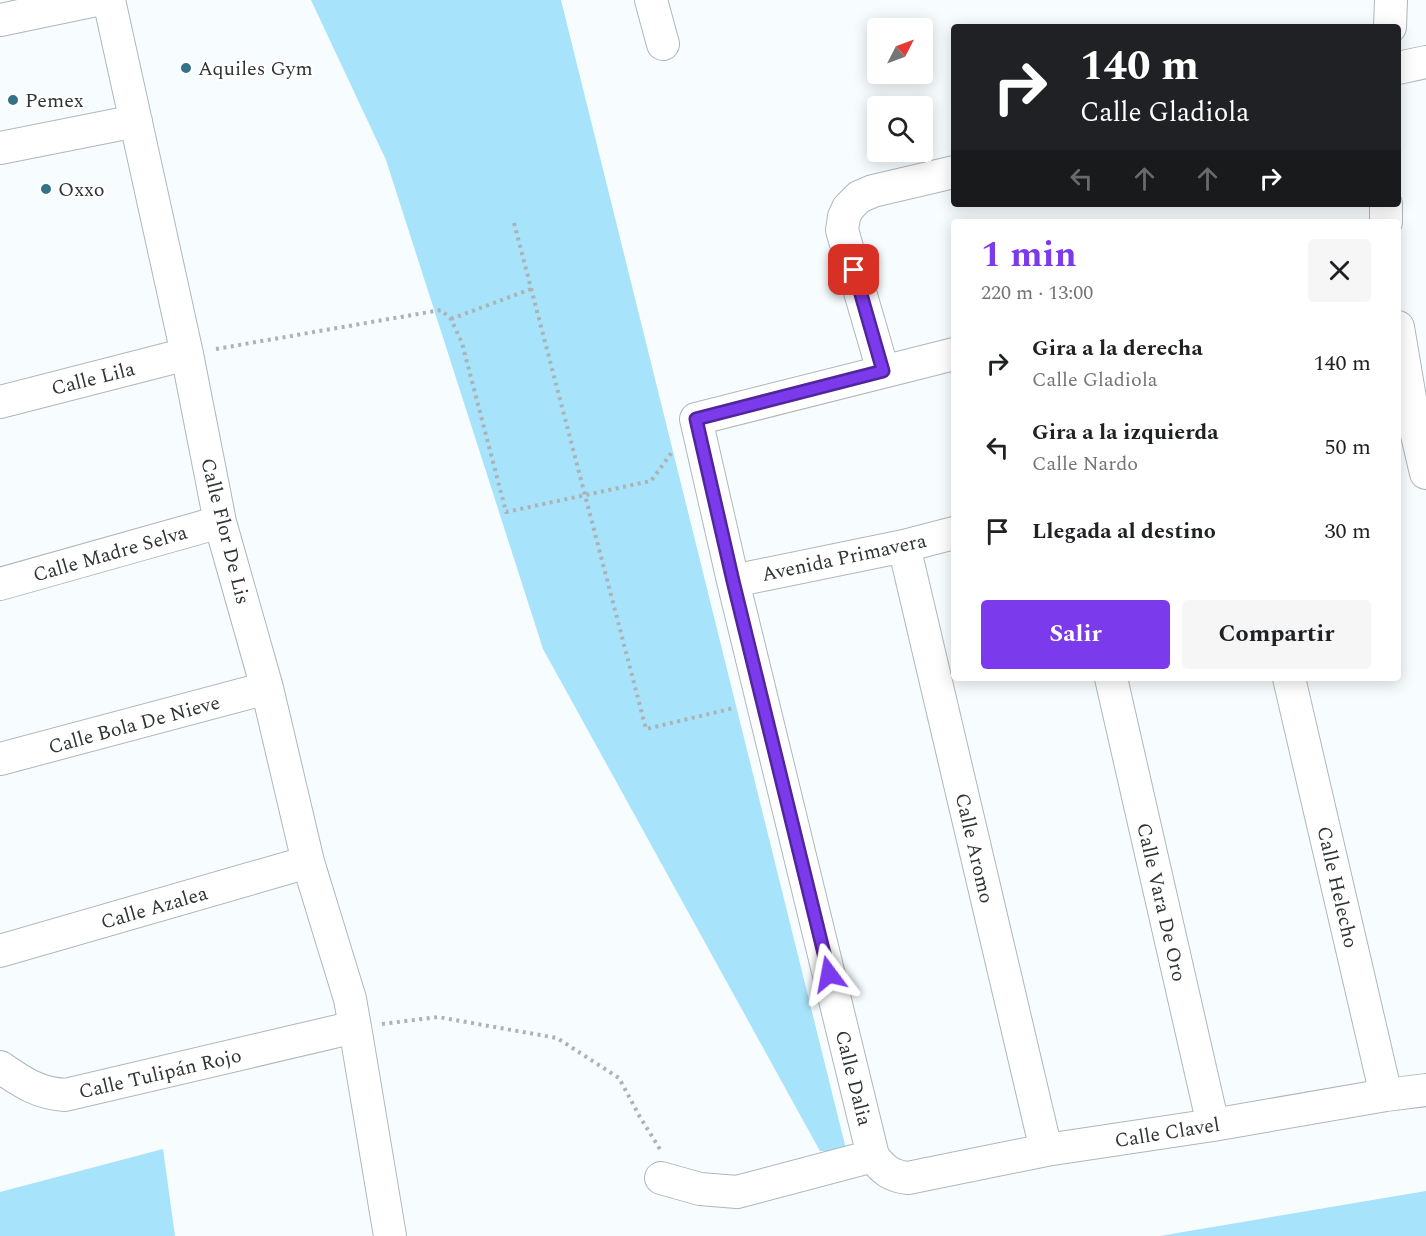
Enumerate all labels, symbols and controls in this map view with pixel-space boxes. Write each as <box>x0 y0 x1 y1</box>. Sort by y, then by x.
north arrow <box>867 18 933 84</box>
map controls <box>867 18 933 162</box>
text: 140 m <box>1080 35 1199 98</box>
icon: right <box>981 48 1059 126</box>
place label: Aquiles Gym <box>198 54 313 84</box>
marker: Aquiles Gym <box>179 61 193 75</box>
place label: Pemex <box>25 86 84 116</box>
text: Calle Gladiola <box>1080 92 1250 134</box>
marker: Pemex <box>6 93 20 107</box>
button: search <box>867 96 933 162</box>
icon: left <box>1065 162 1098 195</box>
icon: ahead <box>1128 162 1161 195</box>
icon: ahead <box>1191 162 1224 195</box>
icon: right <box>1254 162 1287 195</box>
place label: Oxxo <box>58 175 105 205</box>
marker: Oxxo <box>39 182 53 196</box>
text: 1 min <box>981 228 1077 283</box>
button: close <box>1308 239 1371 302</box>
pin <box>828 244 879 295</box>
icon: arrive <box>837 253 870 286</box>
text: 220 m · 13:00 <box>981 278 1093 308</box>
text: Gira a la derecha <box>1032 332 1203 365</box>
icon: right <box>981 347 1014 380</box>
text: 140 m <box>1314 347 1371 380</box>
street label: Calle Lila <box>48 354 138 404</box>
text: Calle Gladiola <box>1032 365 1158 395</box>
text: Gira a la izquierda <box>1032 416 1219 449</box>
icon: left <box>981 431 1014 464</box>
text: 50 m <box>1325 431 1371 464</box>
text: Calle Nardo <box>1032 449 1138 479</box>
street label: Calle Flor De Lis <box>192 455 258 608</box>
icon: arrive <box>981 515 1014 548</box>
text: Llegada al destino <box>1032 515 1216 548</box>
text: 30 m <box>1325 515 1371 548</box>
street label: Calle Madre Selva <box>30 518 191 590</box>
street label: Avenida Primavera <box>759 526 930 590</box>
button: Salir <box>981 600 1170 669</box>
button: Compartir <box>1182 600 1371 669</box>
street label: Calle Bola De Nieve <box>45 688 224 762</box>
street label: Calle Aromo <box>947 790 1001 906</box>
street label: Calle Vara De Oro <box>1128 820 1194 985</box>
street label: Calle Helecho <box>1308 823 1366 951</box>
street label: Calle Azalea <box>97 878 211 938</box>
position arrow <box>797 942 861 1006</box>
street label: Calle Dalia <box>827 1027 879 1129</box>
street label: Calle Tulipán Rojo <box>76 1041 245 1107</box>
street label: Calle Clavel <box>1112 1110 1222 1156</box>

